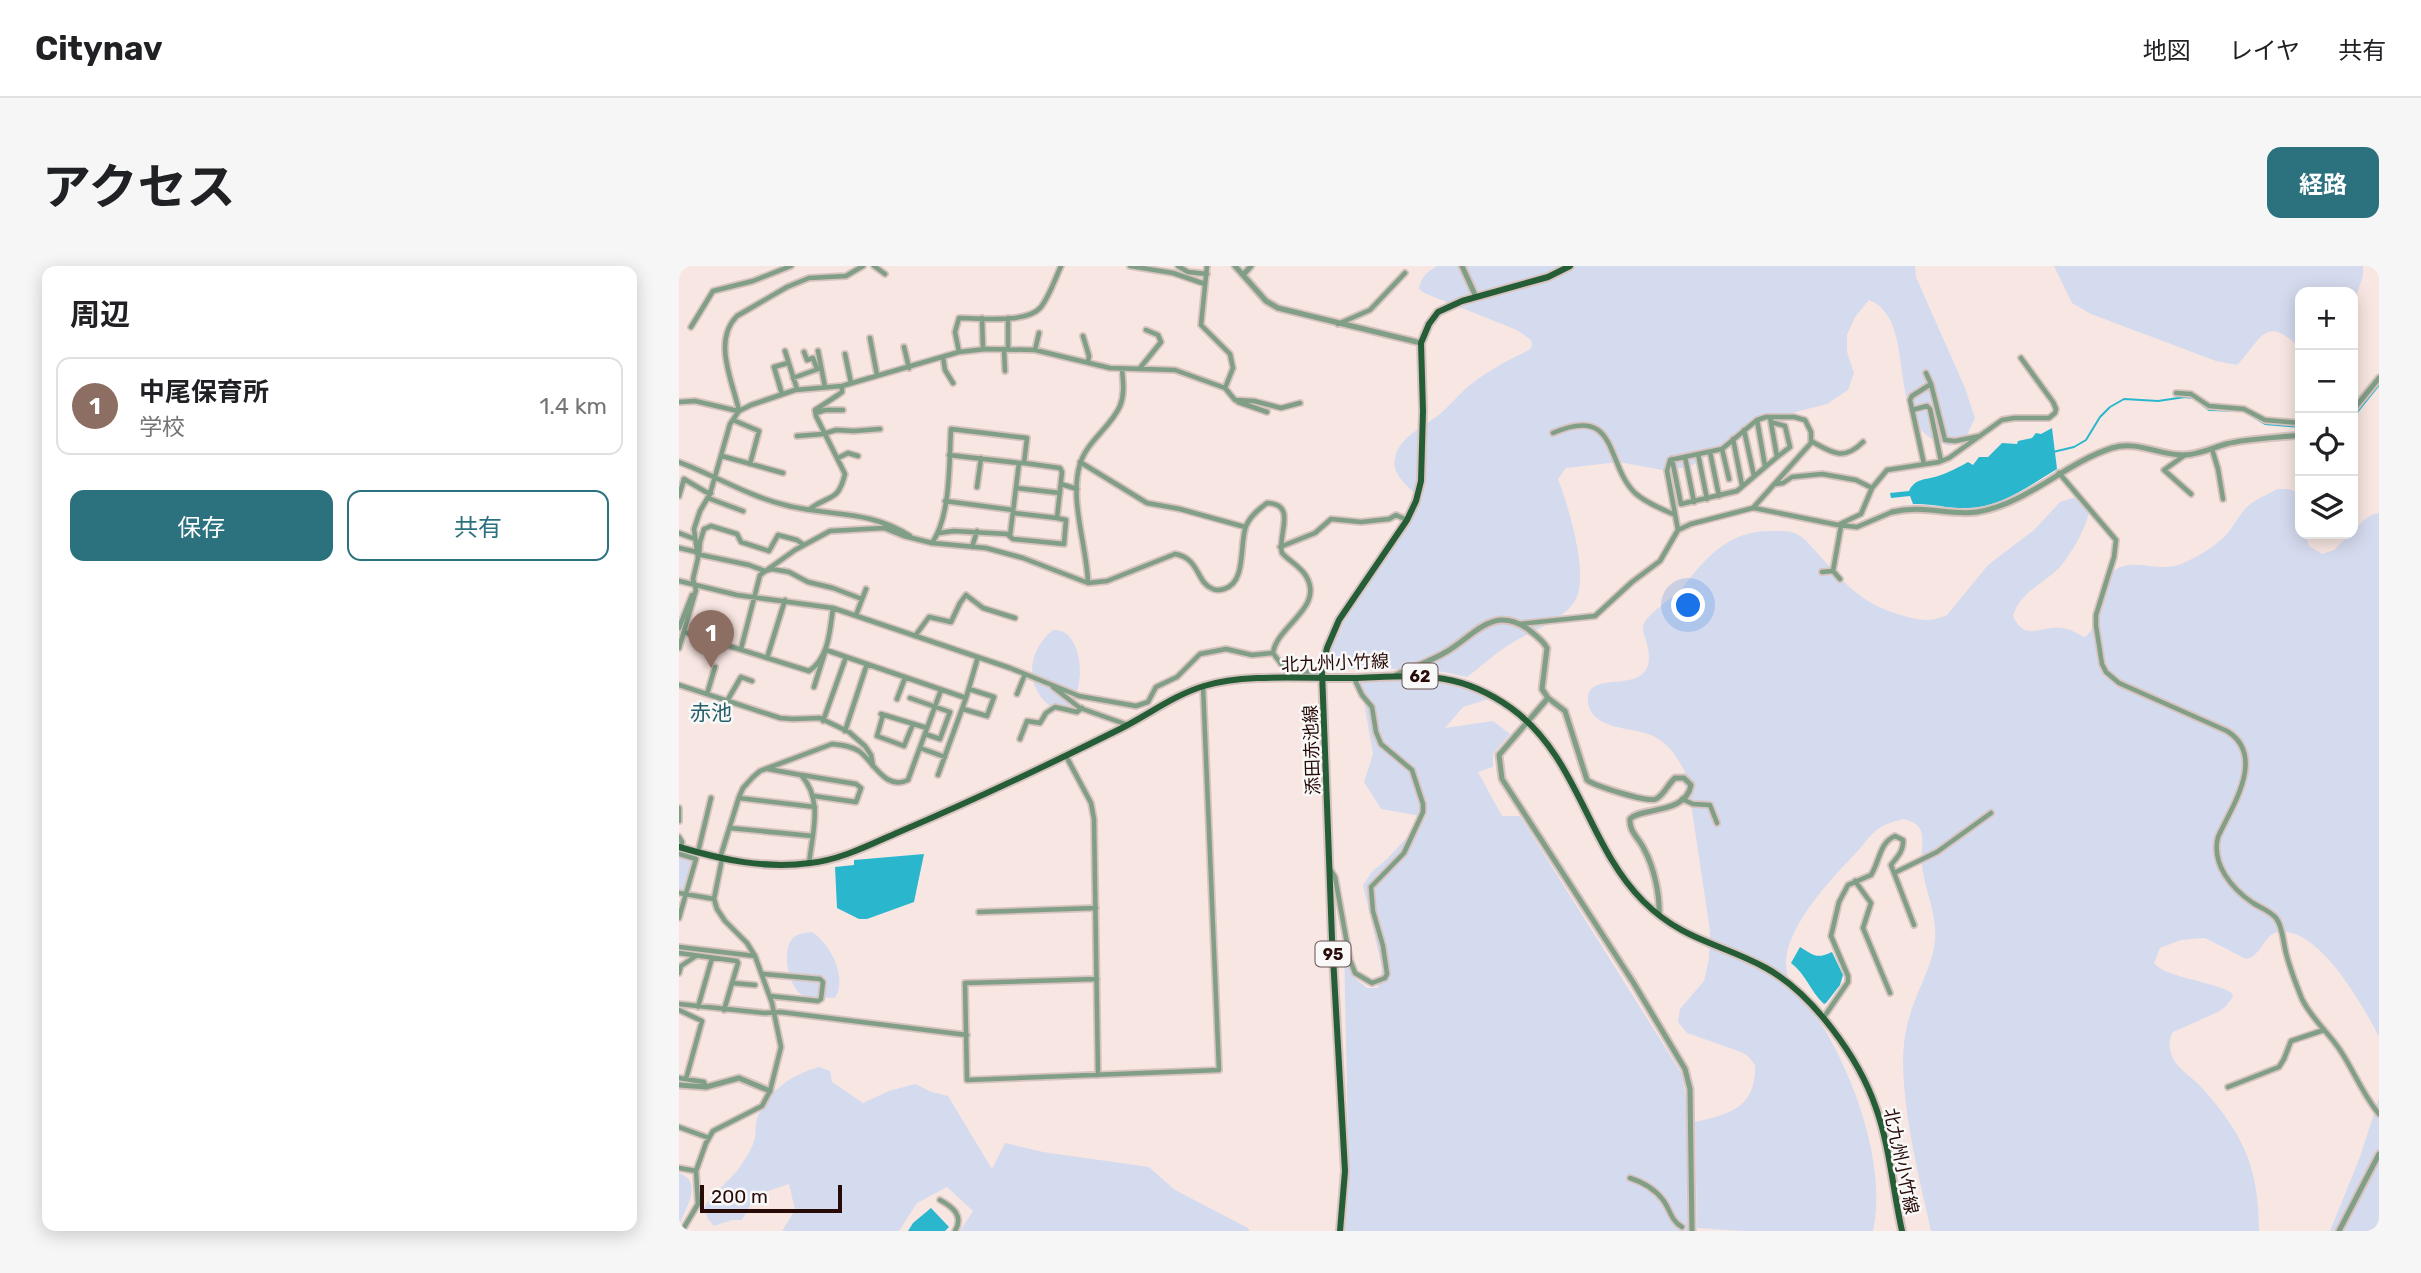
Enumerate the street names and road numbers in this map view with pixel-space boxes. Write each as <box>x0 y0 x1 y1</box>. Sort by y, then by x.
street label: 北九州小竹線 <box>1281 650 1389 676</box>
road number: 62 <box>1403 664 1437 688</box>
street label: 添田赤池線 <box>1299 705 1325 795</box>
road number: 95 <box>1315 942 1351 967</box>
street label: 北九州小竹線 <box>1879 1106 1923 1216</box>

